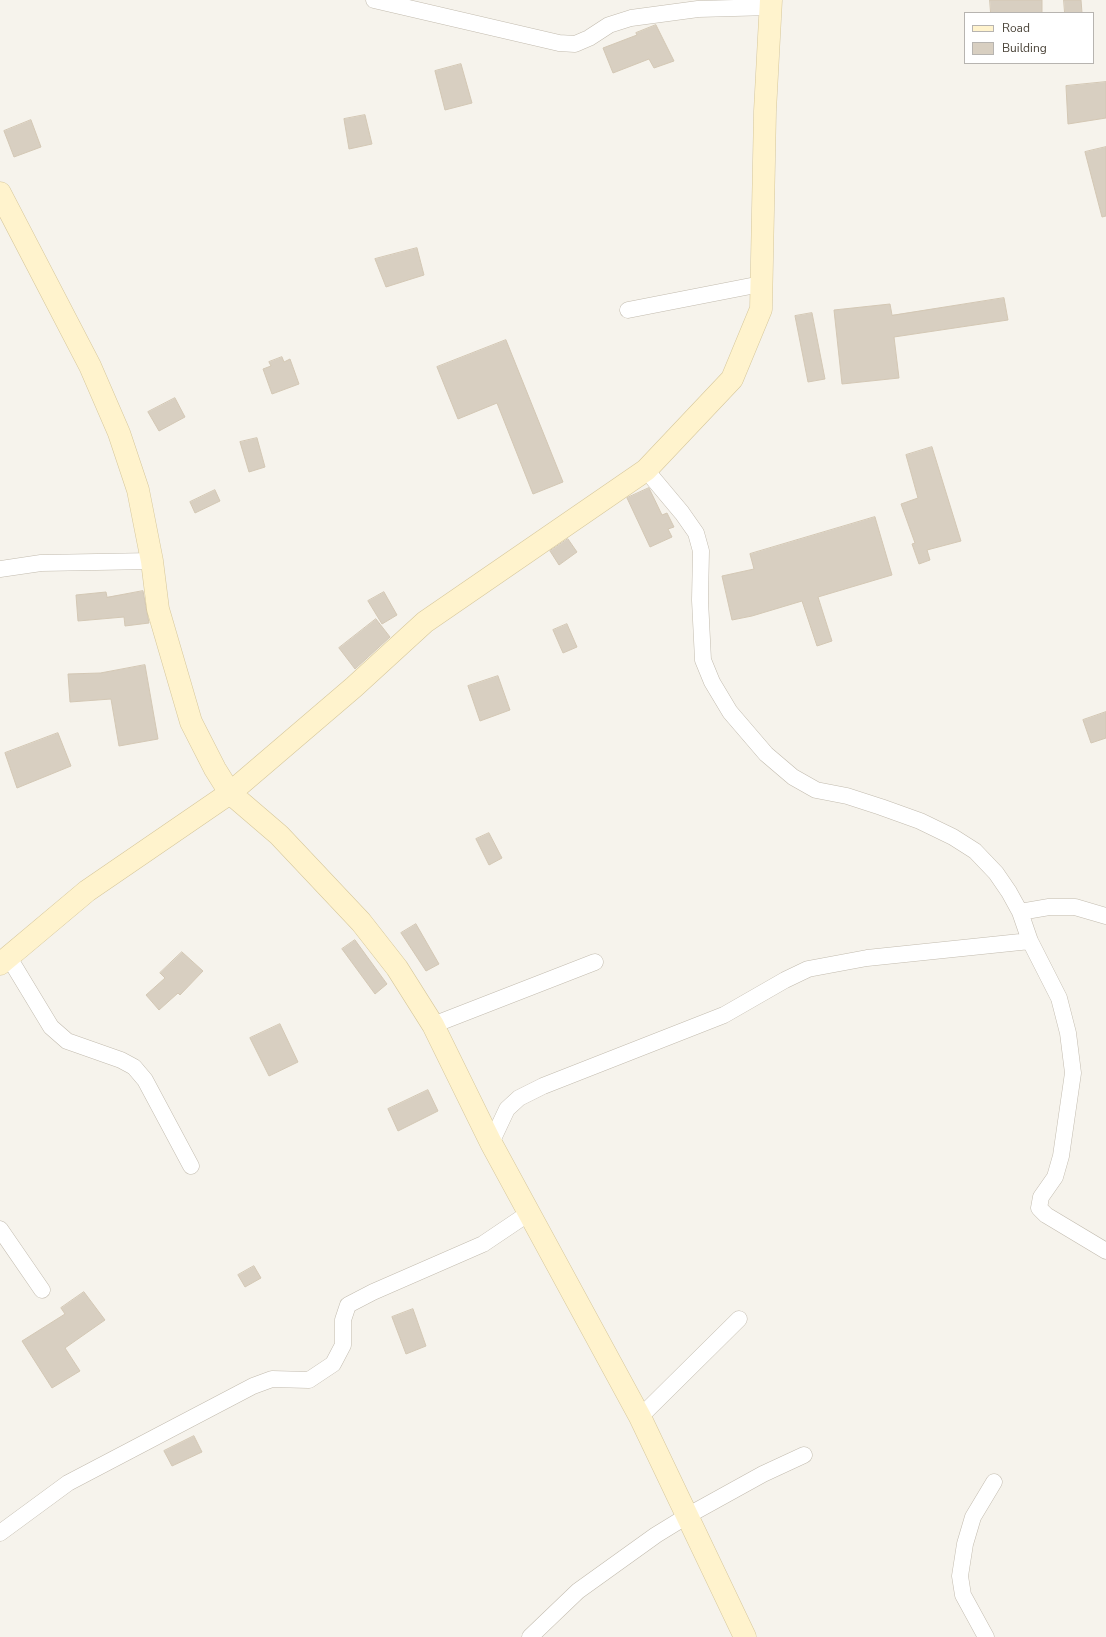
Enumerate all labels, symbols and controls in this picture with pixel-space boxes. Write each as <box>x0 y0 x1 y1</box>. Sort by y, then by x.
legend <box>964 12 1094 64</box>
text: Road <box>1002 20 1030 36</box>
text: Building <box>1002 40 1047 56</box>

